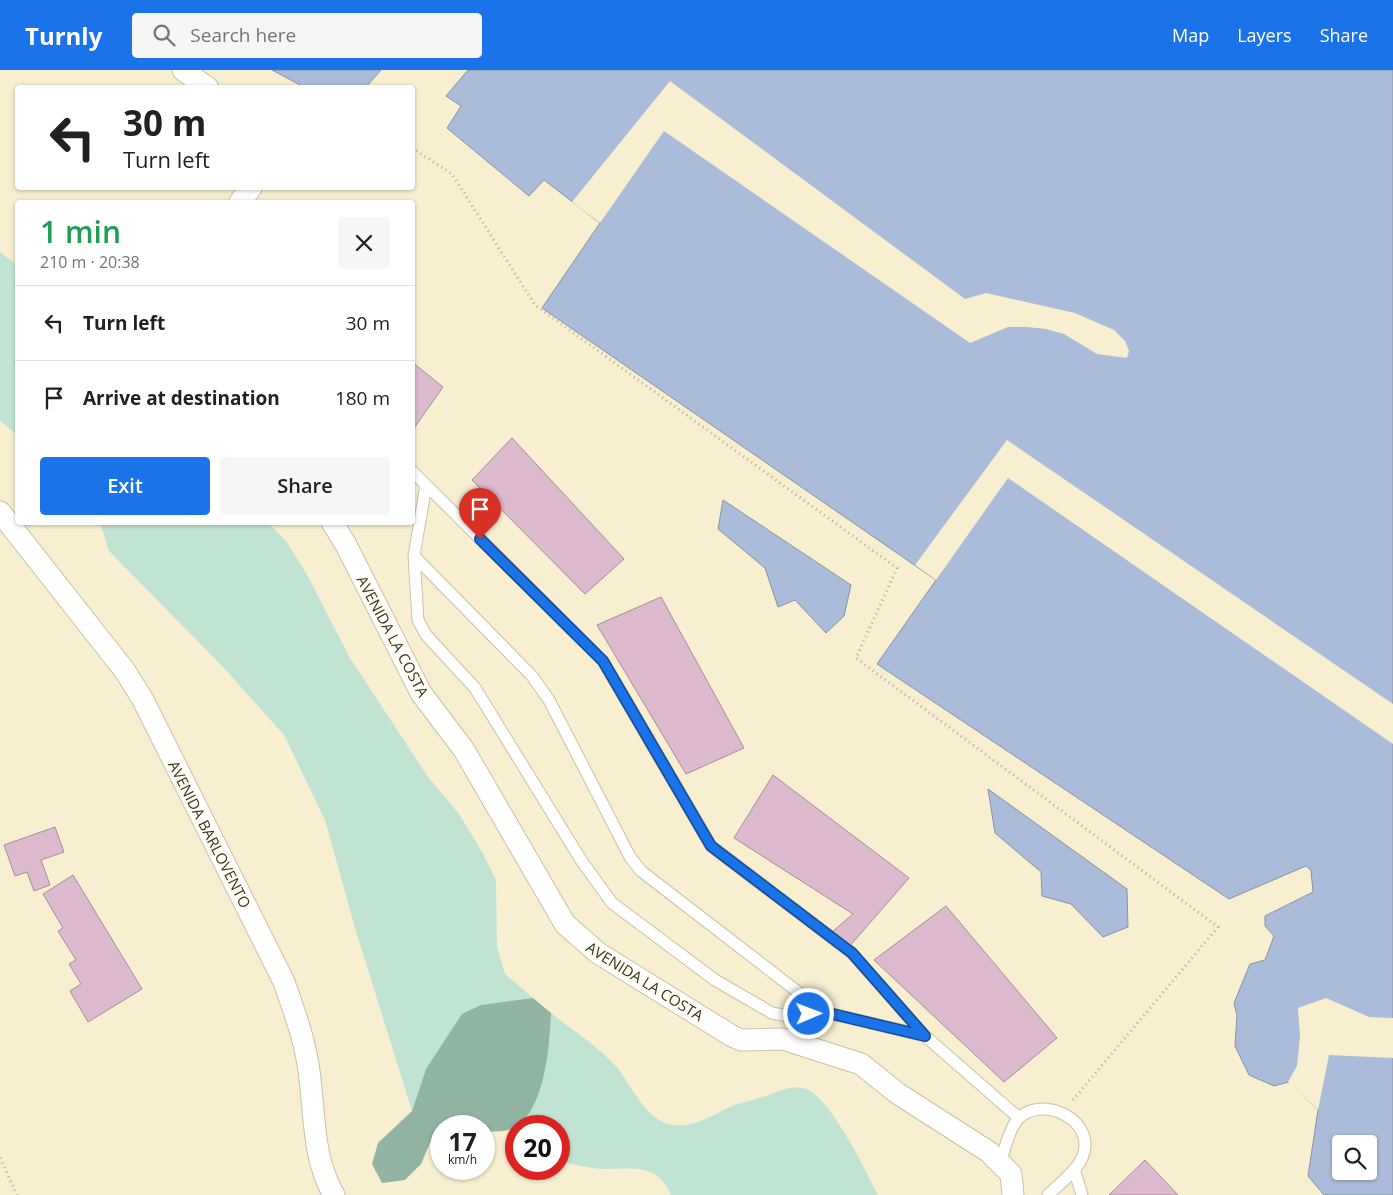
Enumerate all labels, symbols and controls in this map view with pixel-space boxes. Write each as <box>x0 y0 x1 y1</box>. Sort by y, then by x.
search box <box>132 13 482 58</box>
text: Turnly <box>25 19 102 52</box>
icon: search <box>150 21 178 49</box>
text: Search here <box>190 22 296 48</box>
text: Map <box>1172 23 1209 47</box>
text: Layers <box>1237 23 1292 47</box>
text: Share <box>1320 23 1368 47</box>
text: 30 m <box>123 99 206 146</box>
icon: left <box>40 105 105 170</box>
text: Turn left <box>123 144 210 174</box>
text: 1 min <box>40 211 121 252</box>
button: close <box>338 217 390 269</box>
text: 210 m · 20:38 <box>40 251 140 273</box>
icon: left <box>40 309 68 337</box>
text: Turn left <box>83 310 165 336</box>
text: 30 m <box>346 310 390 336</box>
icon: arrive <box>40 384 68 412</box>
text: Arrive at destination <box>83 385 280 411</box>
text: 180 m <box>335 385 390 411</box>
button: Exit <box>40 457 210 515</box>
button: Share <box>220 457 390 515</box>
pin <box>459 488 501 539</box>
icon: arrive <box>466 495 494 523</box>
street label: AVENIDA LA COSTA <box>353 572 434 701</box>
street label: AVENIDA BARLOVENTO <box>164 757 256 911</box>
street label: AVENIDA LA COSTA <box>583 937 708 1025</box>
position arrow <box>782 987 834 1039</box>
speed limit sign: 20 <box>505 1115 570 1180</box>
text: 17 <box>448 1124 477 1158</box>
map controls <box>1332 1135 1377 1180</box>
button: search <box>1332 1135 1377 1180</box>
text: km/h <box>448 1151 477 1168</box>

